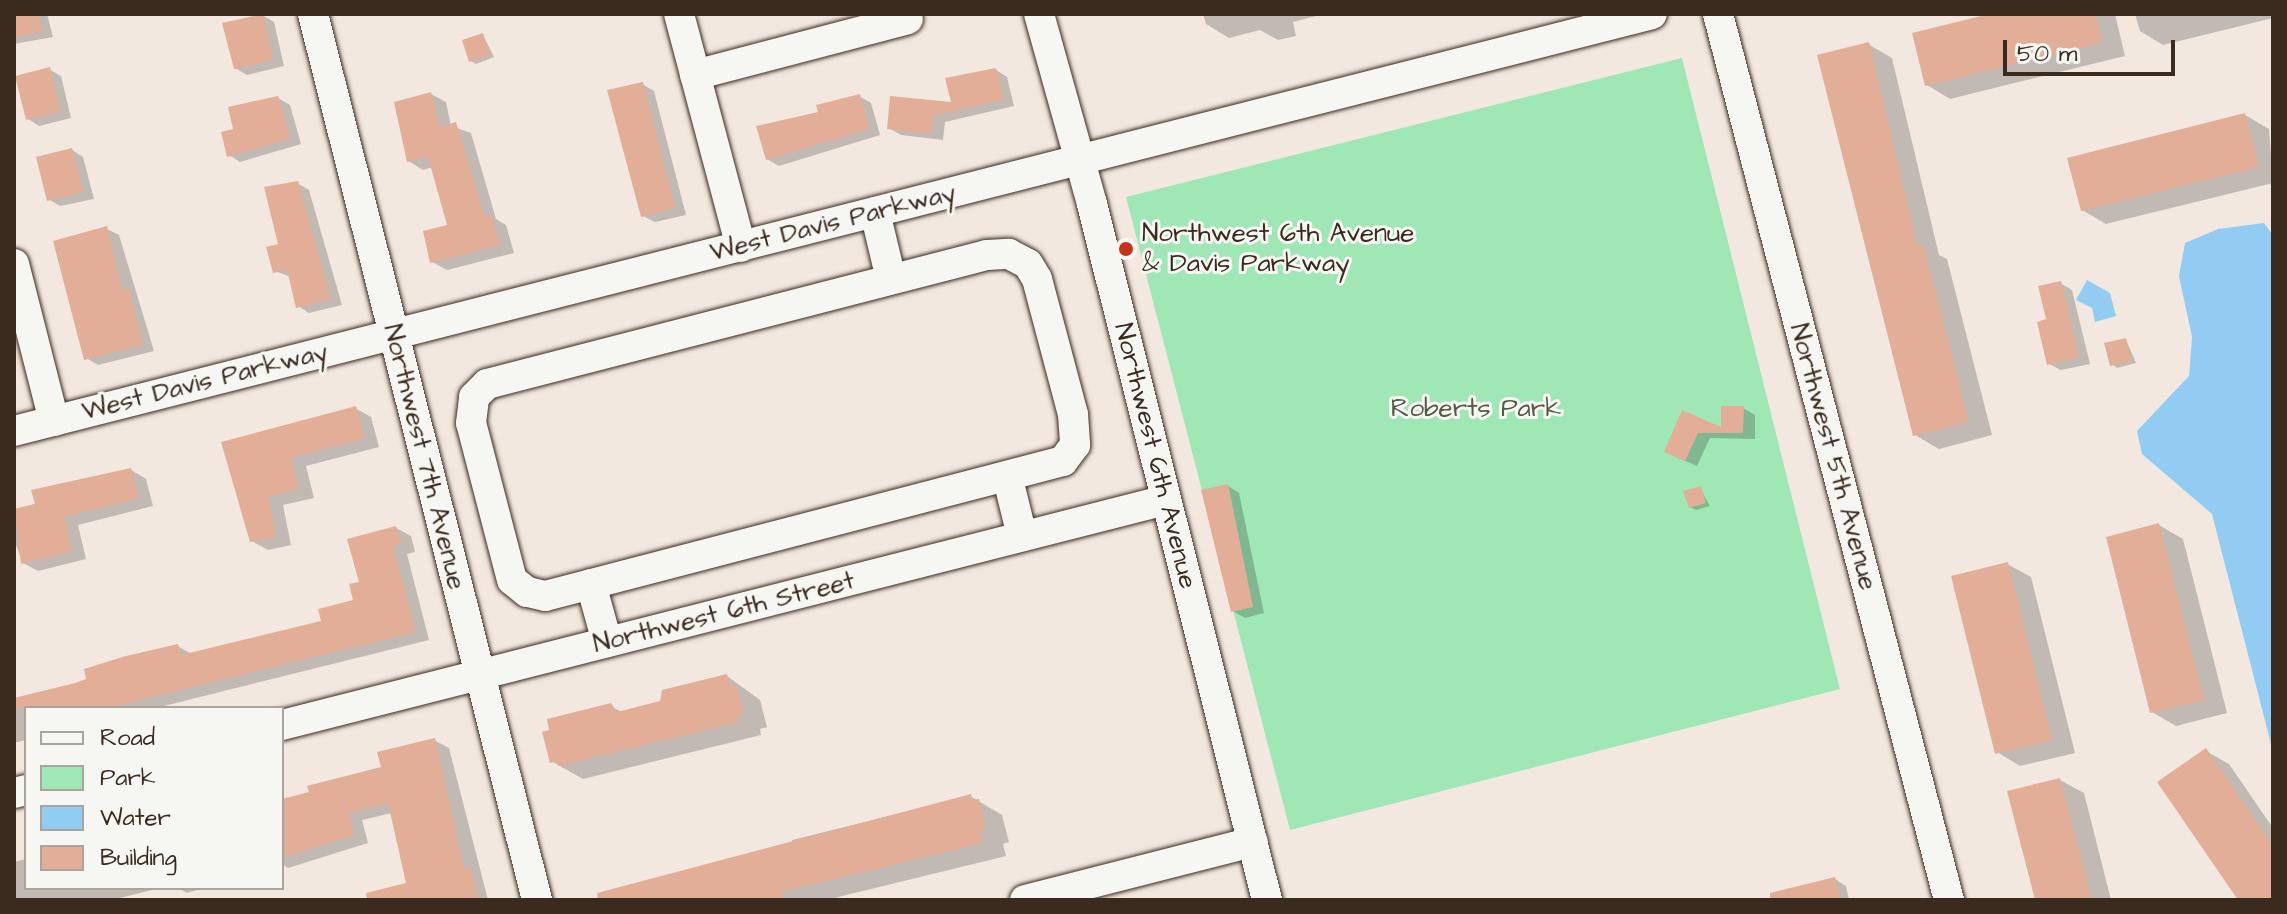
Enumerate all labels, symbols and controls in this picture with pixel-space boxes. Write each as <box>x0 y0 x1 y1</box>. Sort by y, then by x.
scale bar <box>2007 24 2179 74</box>
text: 50 m <box>2017 37 2077 71</box>
street label: West Davis Parkway <box>707 177 959 269</box>
place label: Northwest 6th Avenue & Davis Parkway <box>1142 218 1414 280</box>
marker: Northwest 6th Avenue & Davis Parkway <box>1117 240 1135 258</box>
street label: Northwest 6th Avenue <box>1107 320 1203 592</box>
street label: Northwest 5th Avenue <box>1782 320 1884 594</box>
street label: Northwest 7th Avenue <box>376 321 472 593</box>
street label: West Davis Parkway <box>79 336 331 428</box>
park label: Roberts Park <box>1391 393 1561 425</box>
street label: Northwest 6th Street <box>590 565 858 661</box>
legend <box>24 706 284 890</box>
text: Road <box>100 721 155 755</box>
text: Park <box>100 761 156 795</box>
text: Water <box>100 801 171 835</box>
text: Building <box>100 841 177 875</box>

